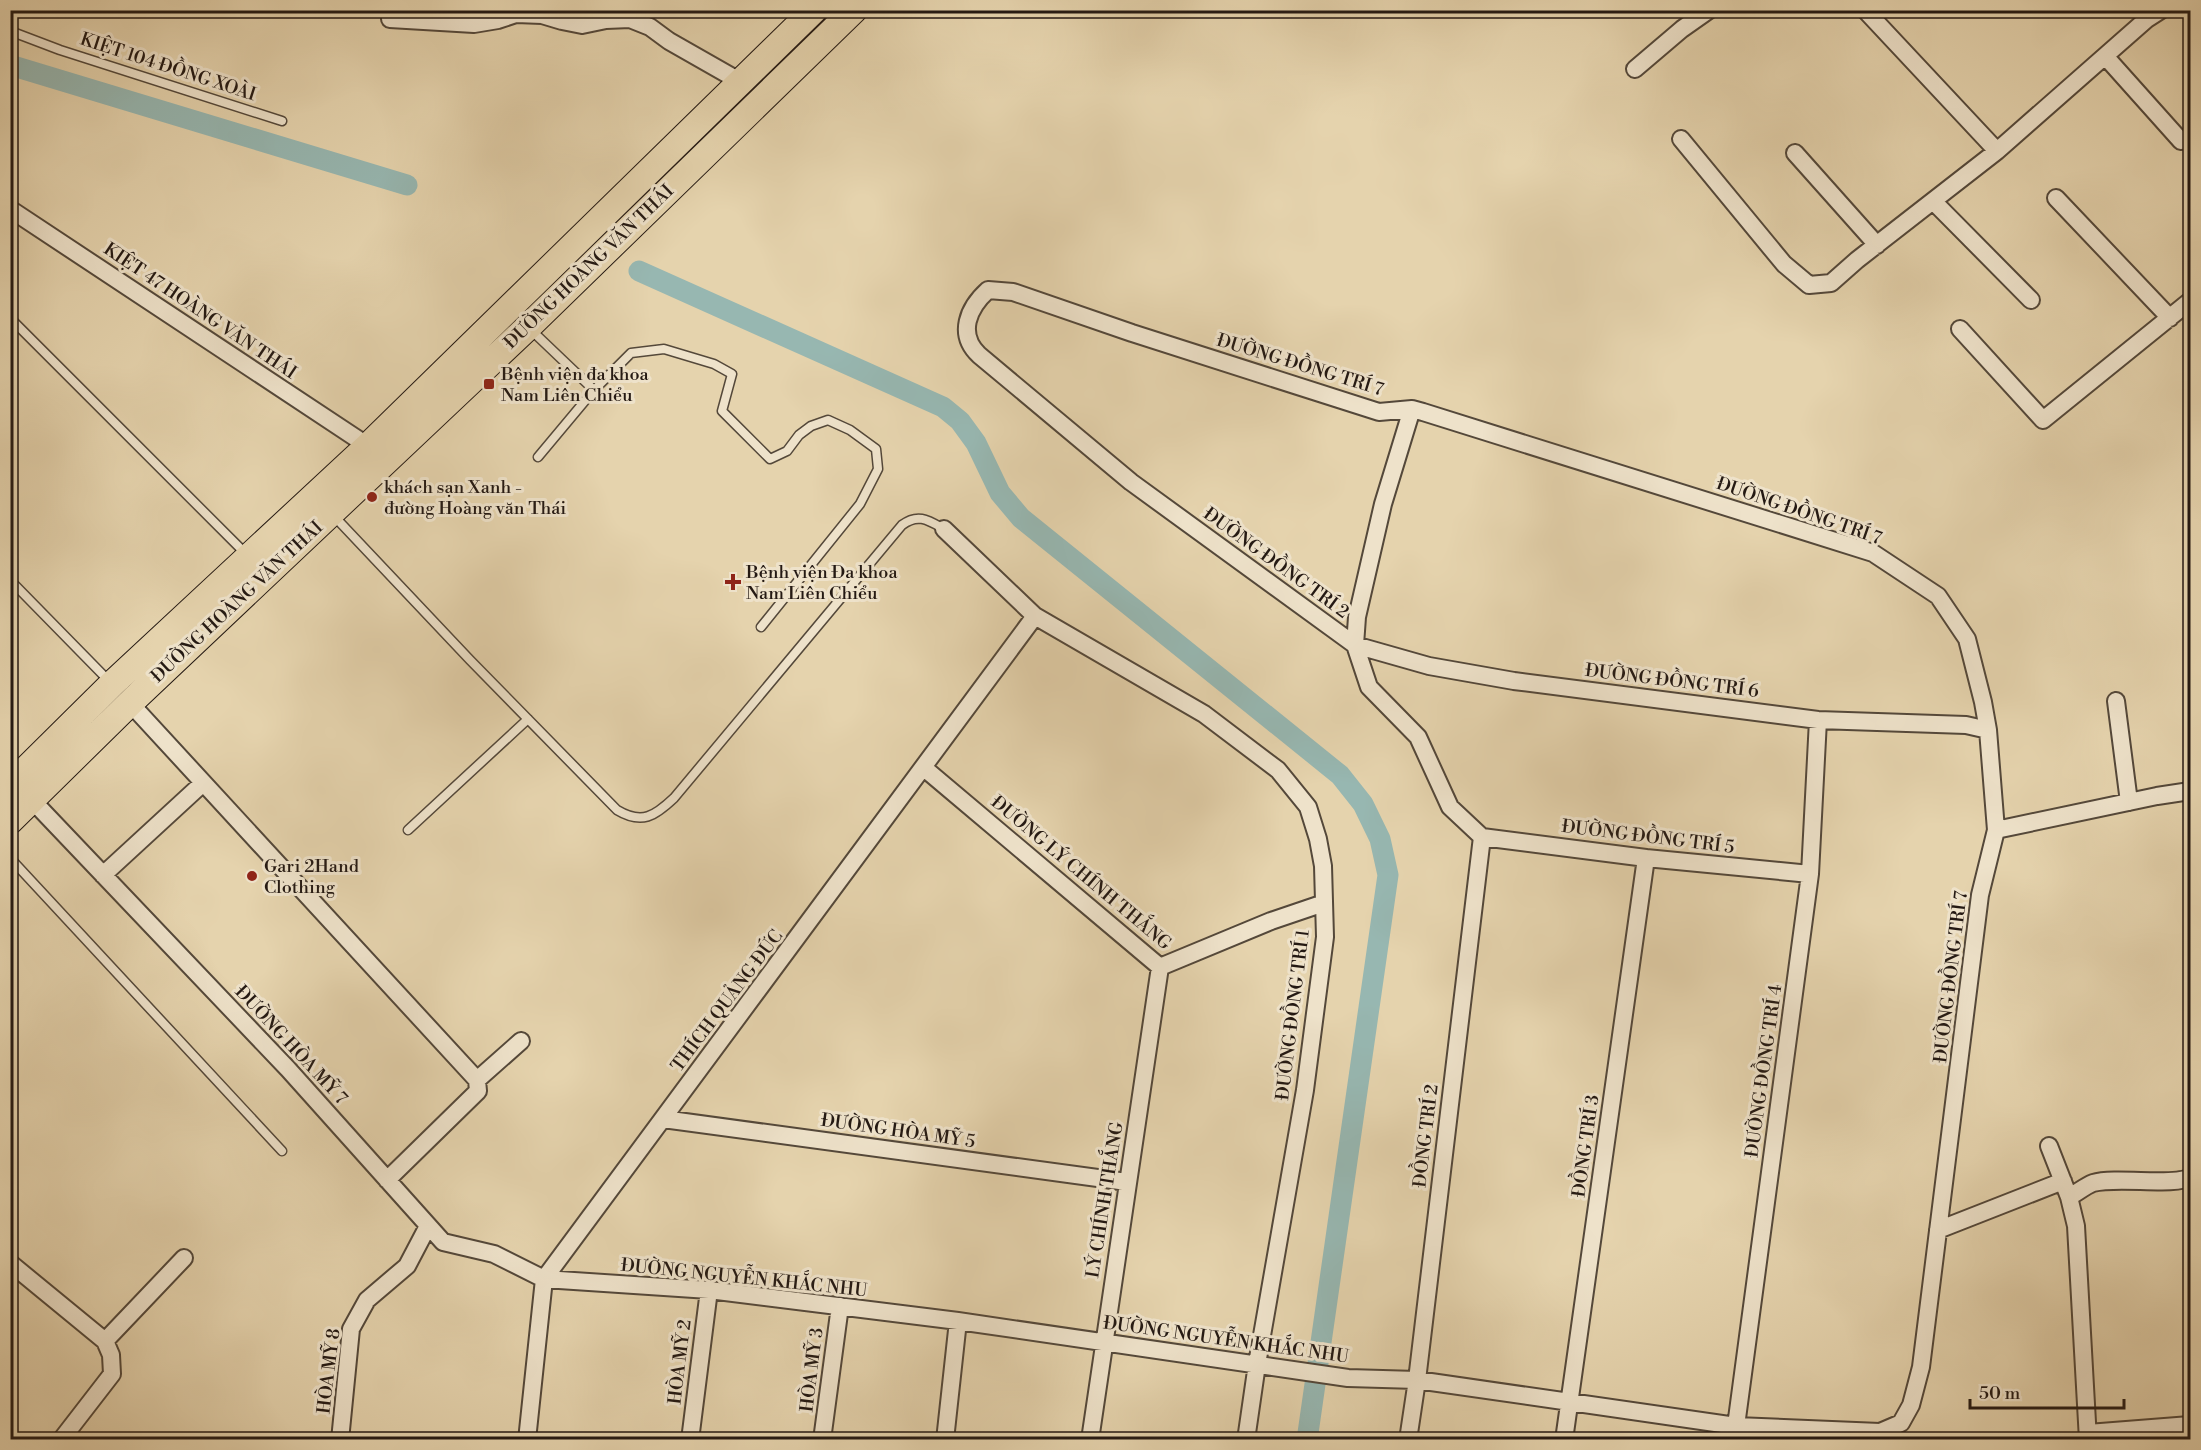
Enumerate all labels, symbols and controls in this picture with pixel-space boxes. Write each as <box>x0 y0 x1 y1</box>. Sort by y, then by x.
street label: KIỆT 104 ĐỒNG XOÀI <box>77 26 260 106</box>
street label: ĐƯỜNG HOÀNG VĂN THÁI <box>499 180 679 354</box>
street label: KIỆT 47 HOÀNG VĂN THÁI <box>99 238 301 384</box>
street label: ĐƯỜNG ĐỒNG TRÍ 7 <box>1214 327 1387 401</box>
place label: Bệnh viện đa khoa Nam Liên Chiểu <box>500 363 650 407</box>
marker: Bệnh viện đa khoa Nam Liên Chiểu <box>482 377 496 391</box>
street label: ĐƯỜNG ĐỒNG TRÍ 7 <box>1713 470 1885 550</box>
place label: khách sạn Xanh - đường Hoàng văn Thái <box>384 476 566 520</box>
marker: khách sạn Xanh - đường Hoàng văn Thái <box>365 490 379 504</box>
street label: ĐƯỜNG ĐỒNG TRÍ 2 <box>1199 501 1354 624</box>
street label: ĐƯỜNG HOÀNG VĂN THÁI <box>146 516 328 688</box>
place label: Bệnh viện Đa khoa Nam Liên Chiểu <box>745 561 898 605</box>
marker: Bệnh viện Đa khoa Nam Liên Chiểu <box>724 573 742 591</box>
street label: ĐƯỜNG ĐỒNG TRÍ 6 <box>1584 657 1761 703</box>
street label: ĐƯỜNG LÝ CHÍNH THẮNG <box>986 788 1178 956</box>
street label: ĐƯỜNG ĐỒNG TRÍ 5 <box>1560 813 1736 859</box>
place label: Gari 2Hand Clothing <box>264 855 360 899</box>
marker: Gari 2Hand Clothing <box>245 869 259 883</box>
street label: ĐƯỜNG ĐỒNG TRÍ 7 <box>1927 889 1973 1064</box>
street label: THÍCH QUẢNG ĐỨC <box>666 925 788 1077</box>
street label: ĐƯỜNG ĐỒNG TRÍ 1 <box>1269 928 1315 1102</box>
street label: ĐƯỜNG HÒA MỸ 7 <box>230 980 353 1109</box>
street label: ĐƯỜNG ĐỒNG TRÍ 4 <box>1738 982 1788 1159</box>
street label: ĐỒNG TRÍ 2 <box>1406 1083 1444 1189</box>
street label: ĐỒNG TRÍ 3 <box>1565 1093 1605 1199</box>
street label: ĐƯỜNG HÒA MỸ 5 <box>819 1108 977 1153</box>
street label: LÝ CHÍNH THẮNG <box>1078 1119 1129 1280</box>
street label: ĐƯỜNG NGUYỄN KHẮC NHU <box>620 1251 869 1302</box>
street label: ĐƯỜNG NGUYỄN KHẮC NHU <box>1102 1308 1351 1369</box>
street label: HÒA MỸ 2 <box>662 1318 697 1406</box>
street label: HÒA MỸ 3 <box>794 1326 829 1414</box>
street label: HÒA MỸ 8 <box>311 1327 346 1415</box>
scale bar <box>1970 1372 2124 1410</box>
text: 50 m <box>1979 1382 2021 1405</box>

